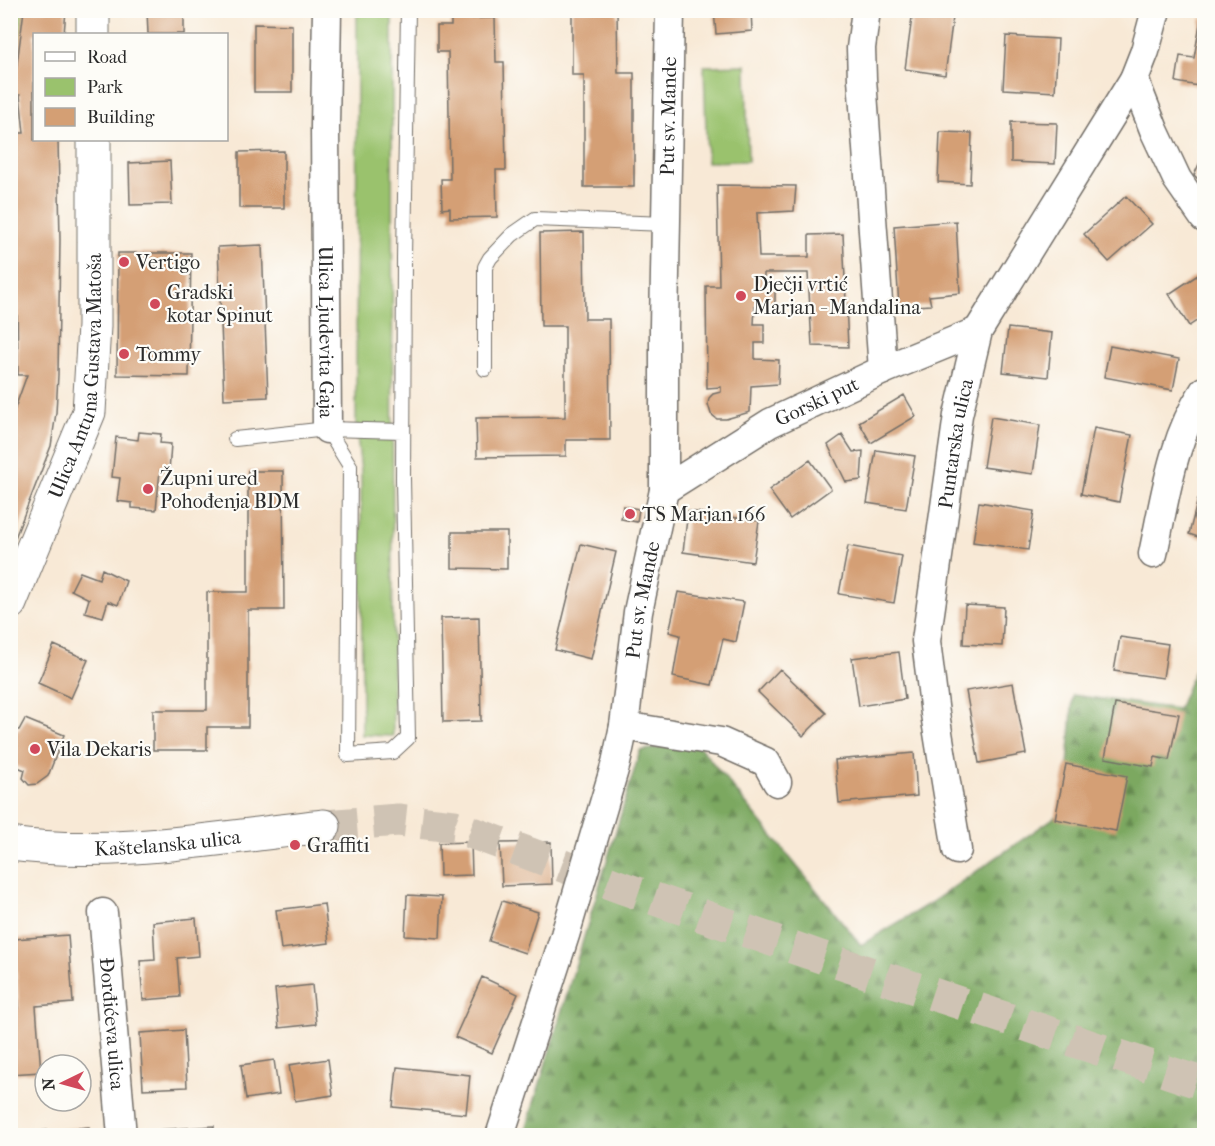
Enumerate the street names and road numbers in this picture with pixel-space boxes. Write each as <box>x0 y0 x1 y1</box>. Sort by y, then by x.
street label: Put sv. Mande <box>655 56 681 176</box>
street label: Ulica Ljudevita Gaja <box>314 246 338 419</box>
street label: Ulica Antuna Gustava Matoša <box>43 253 106 502</box>
street label: Gorski put <box>771 372 862 431</box>
street label: Puntarska ulica <box>933 375 978 510</box>
street label: Put sv. Mande <box>621 539 664 660</box>
street label: Kaštelanska ulica <box>94 825 243 860</box>
street label: Đorđićeva ulica <box>95 956 130 1091</box>

